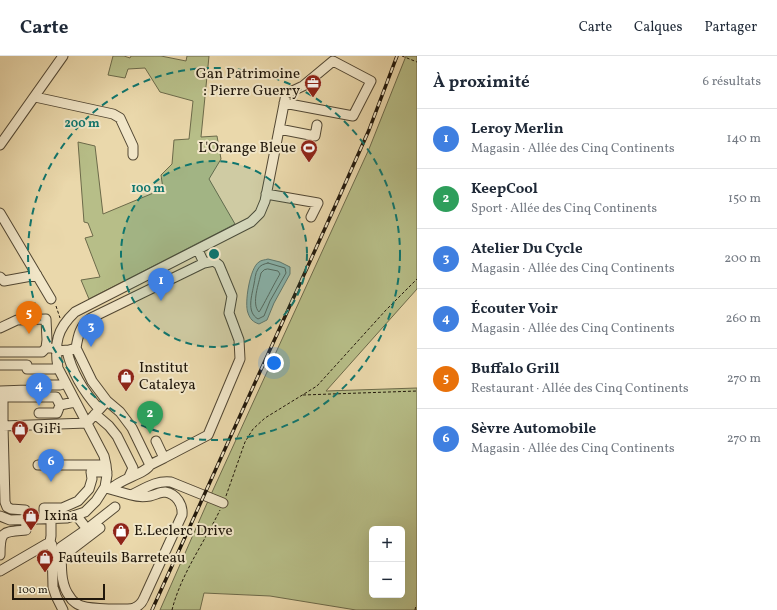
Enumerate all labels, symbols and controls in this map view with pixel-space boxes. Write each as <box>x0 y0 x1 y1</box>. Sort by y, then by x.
text: Carte <box>20 15 68 41</box>
text: Carte <box>579 18 612 37</box>
text: Calques <box>634 18 682 37</box>
text: Partager <box>704 18 757 37</box>
place label: Gan Patrimoine : Pierre Guerry <box>196 64 300 102</box>
text: À proximité <box>433 71 530 94</box>
office icon: Gan Patrimoine : Pierre Guerry <box>303 73 323 98</box>
text: 6 résultats <box>702 73 761 91</box>
text: 200 m <box>64 116 100 132</box>
text: Leroy Merlin <box>471 119 564 140</box>
text: 1 <box>443 130 449 148</box>
text: 140 m <box>727 130 761 148</box>
place label: L'Orange Bleue <box>198 138 296 159</box>
sports icon: L'Orange Bleue <box>299 138 319 163</box>
text: Magasin · Allée des Cinq Continents <box>471 140 675 158</box>
text: KeepCool <box>471 179 538 200</box>
text: 100 m <box>131 181 165 197</box>
text: 2 <box>443 190 449 208</box>
text: 150 m <box>728 190 761 208</box>
text: Sport · Allée des Cinq Continents <box>471 200 657 218</box>
text: Atelier Du Cycle <box>471 239 583 260</box>
centre of rings <box>207 247 221 261</box>
text: 3 <box>443 250 449 268</box>
text: 200 m <box>724 250 761 268</box>
text: Magasin · Allée des Cinq Continents <box>471 260 675 278</box>
pin: 1 <box>148 268 174 301</box>
text: Écouter Voir <box>471 299 558 320</box>
pin: 5 <box>16 301 42 334</box>
text: 4 <box>442 310 450 328</box>
text: 260 m <box>726 310 761 328</box>
pin: 3 <box>78 314 104 347</box>
text: Magasin · Allée des Cinq Continents <box>471 320 675 338</box>
your location <box>264 353 284 373</box>
place label: Institut Cataleya <box>139 358 196 396</box>
text: Buffalo Grill <box>471 359 560 380</box>
shop icon: Institut Cataleya <box>116 367 136 392</box>
text: 5 <box>443 370 449 388</box>
text: 270 m <box>727 370 761 388</box>
pin: 4 <box>26 373 52 406</box>
text: Restaurant · Allée des Cinq Continents <box>471 380 689 398</box>
pin: 2 <box>137 401 163 434</box>
shop icon: GiFi <box>10 419 30 444</box>
place label: GiFi <box>33 419 61 440</box>
text: Sèvre Automobile <box>471 419 596 440</box>
text: 6 <box>442 430 450 448</box>
text: 270 m <box>727 430 761 448</box>
text: Magasin · Allée des Cinq Continents <box>471 440 675 458</box>
pin: 6 <box>38 449 64 482</box>
shop icon: Ixina <box>21 506 41 531</box>
place label: Ixina <box>44 506 78 527</box>
shop icon: E.Leclerc Drive <box>111 521 131 546</box>
place label: E.Leclerc Drive <box>134 521 233 542</box>
map controls <box>369 526 405 598</box>
button: + <box>369 526 405 562</box>
shop icon: Fauteuils Barreteau <box>35 548 55 573</box>
place label: Fauteuils Barreteau <box>58 548 185 569</box>
button: − <box>369 562 405 598</box>
scale bar <box>12 582 105 601</box>
text: 100 m <box>18 583 48 598</box>

